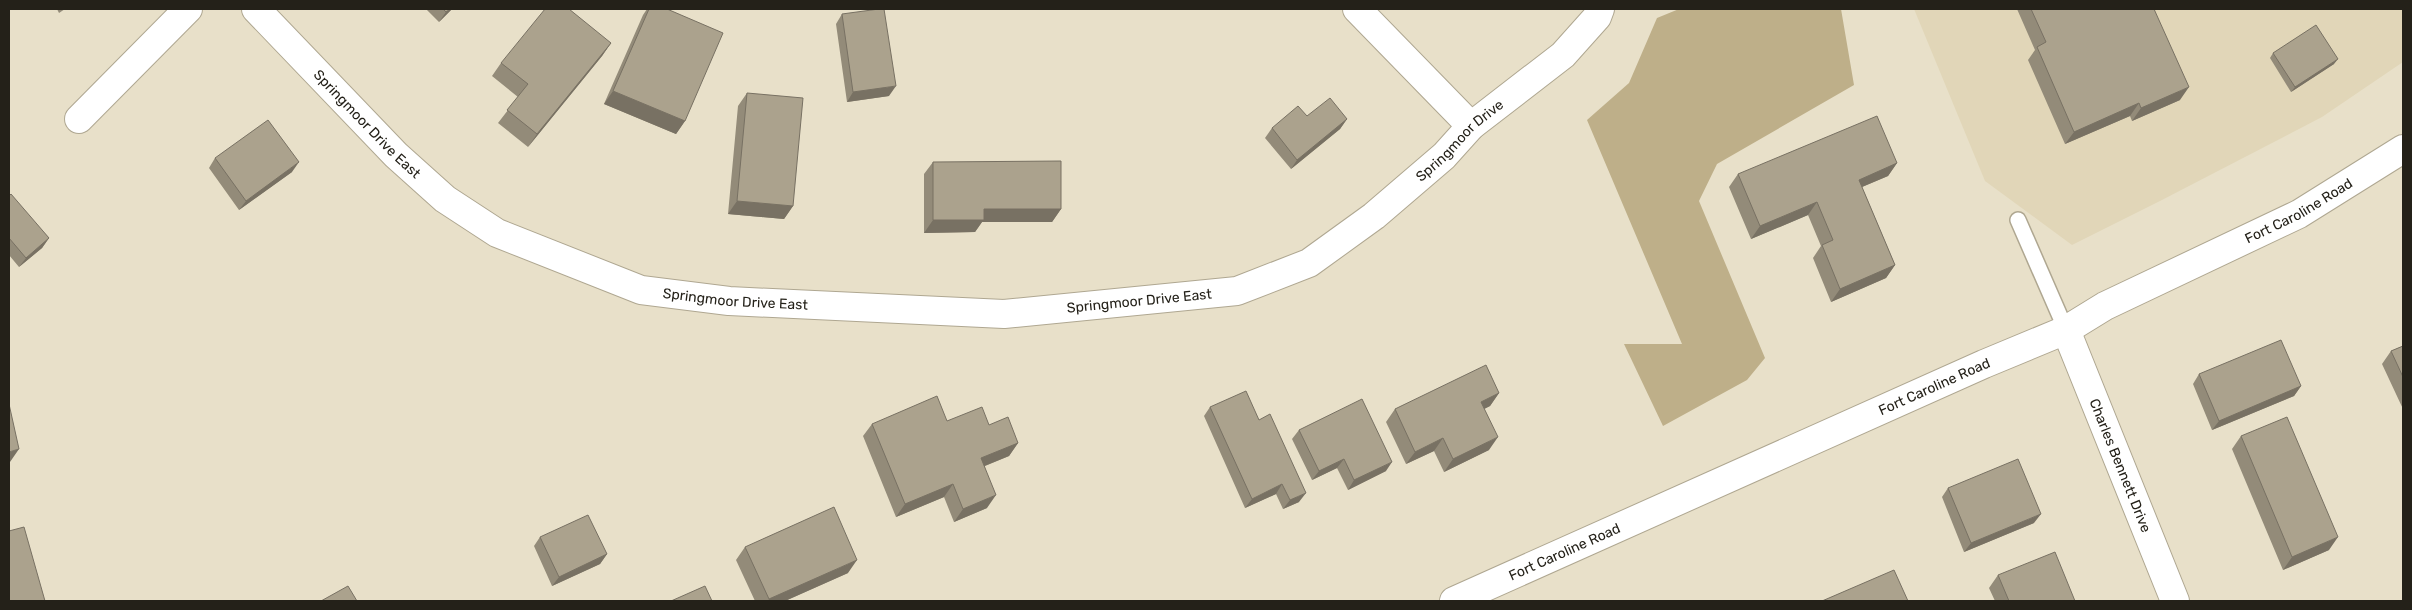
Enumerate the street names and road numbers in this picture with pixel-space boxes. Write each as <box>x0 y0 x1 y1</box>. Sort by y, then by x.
street label: Springmoor Drive East <box>310 66 424 182</box>
street label: Springmoor Drive <box>1413 96 1507 185</box>
street label: Fort Caroline Road <box>2242 175 2356 247</box>
street label: Springmoor Drive East <box>662 285 809 314</box>
street label: Springmoor Drive East <box>1066 285 1213 317</box>
street label: Fort Caroline Road <box>1876 354 1993 419</box>
street label: Charles Bennett Drive <box>2085 396 2155 535</box>
street label: Fort Caroline Road <box>1506 520 1623 584</box>

